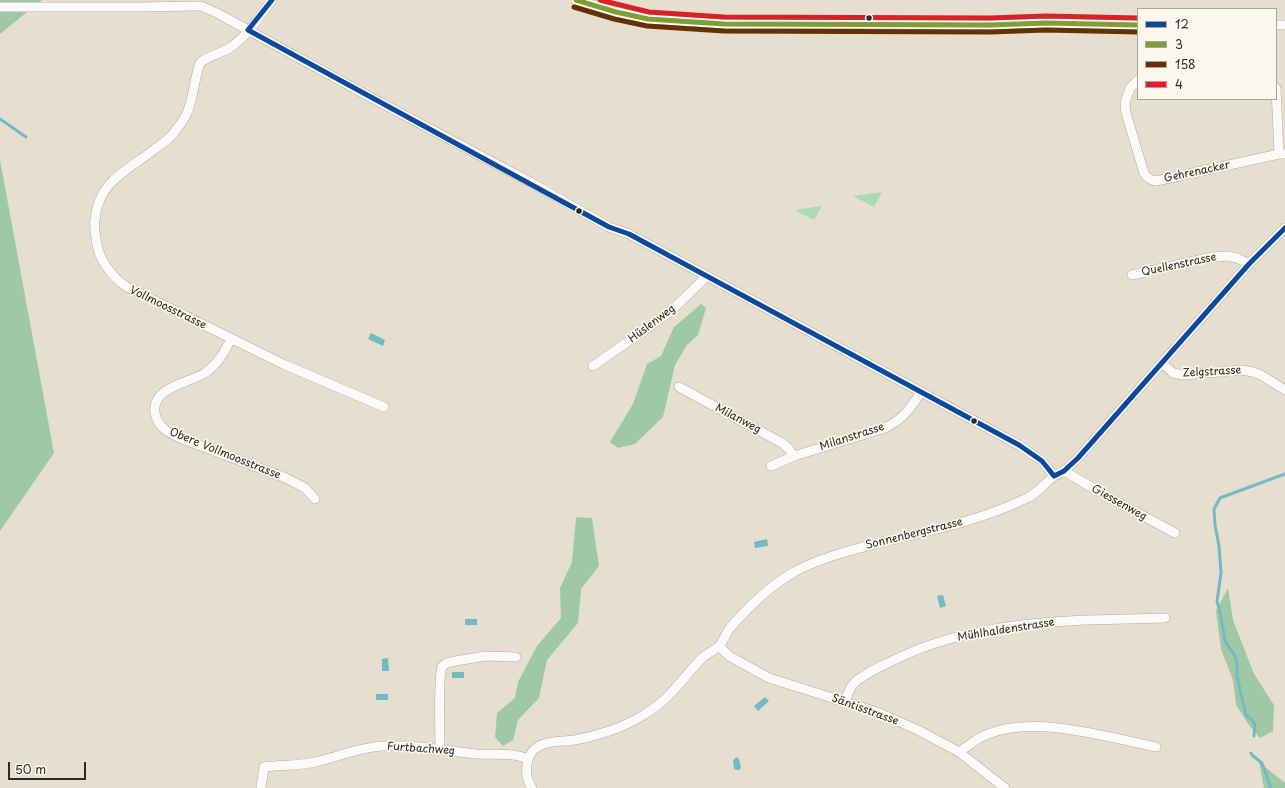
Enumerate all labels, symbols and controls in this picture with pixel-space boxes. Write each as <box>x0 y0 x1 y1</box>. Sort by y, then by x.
legend <box>1137 8 1277 100</box>
unlabelled marker <box>864 13 874 23</box>
text: 12 <box>1175 15 1189 33</box>
text: 3 <box>1175 35 1183 53</box>
text: 158 <box>1175 55 1196 73</box>
text: 4 <box>1175 75 1183 93</box>
street label: Gehrenacker <box>1163 159 1231 185</box>
unlabelled marker <box>574 206 584 216</box>
street label: Quellenstrasse <box>1140 251 1218 279</box>
street label: Vollmoosstrasse <box>128 284 208 332</box>
street label: Hüslenweg <box>626 302 678 346</box>
street label: Zelgstrasse <box>1182 364 1242 380</box>
street label: Milanweg <box>713 401 763 437</box>
unlabelled marker <box>969 416 979 426</box>
street label: Milanstrasse <box>818 420 886 454</box>
street label: Obere Vollmoosstrasse <box>167 426 283 482</box>
street label: Giessenweg <box>1089 482 1149 524</box>
street label: Sonnenbergstrasse <box>864 515 964 553</box>
street label: Mühlhaldenstrasse <box>957 616 1055 644</box>
street label: Säntisstrasse <box>830 692 900 728</box>
street label: Furtbachweg <box>387 740 455 758</box>
scale bar <box>10 754 88 780</box>
text: 50 m <box>15 760 46 778</box>

